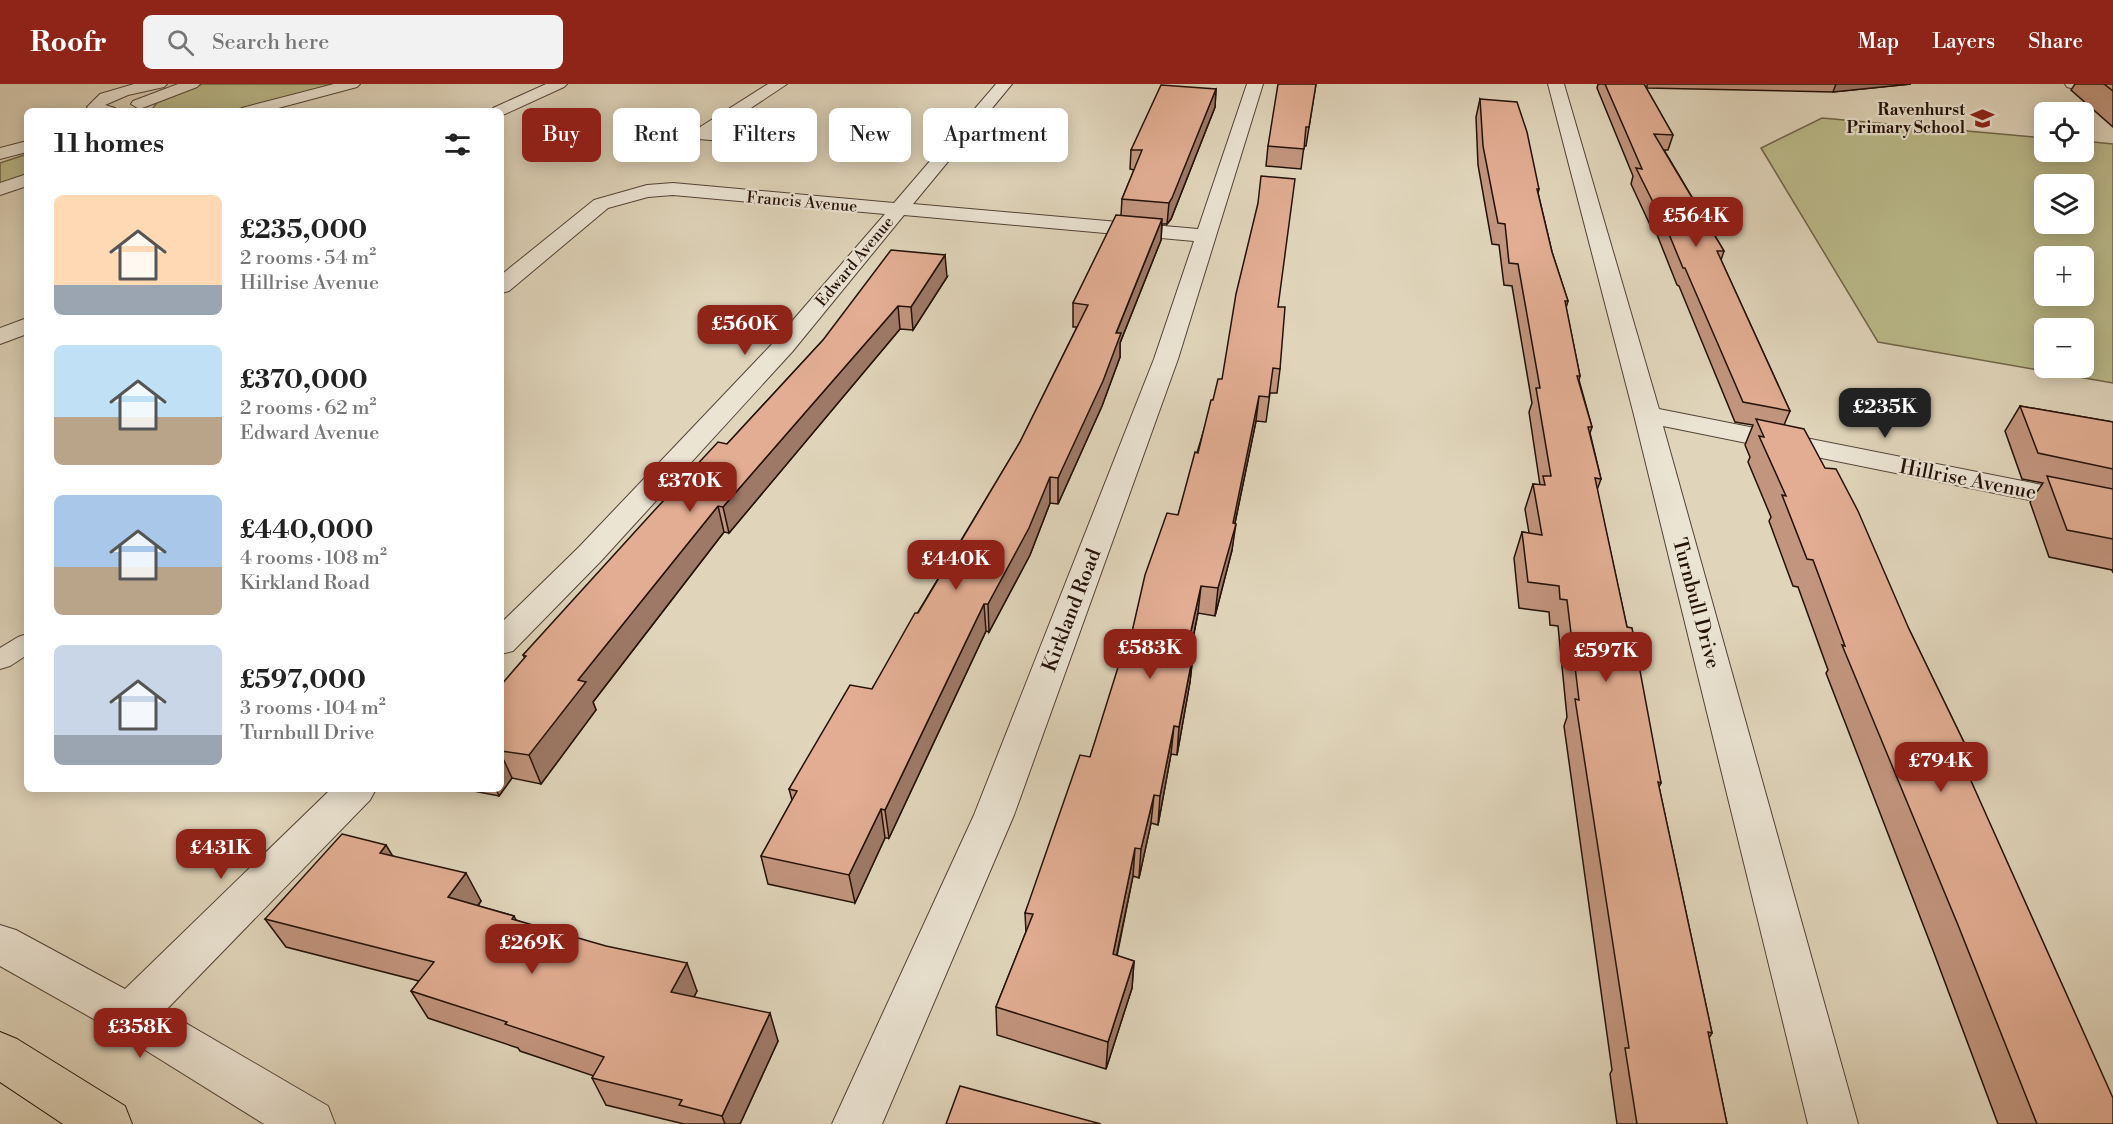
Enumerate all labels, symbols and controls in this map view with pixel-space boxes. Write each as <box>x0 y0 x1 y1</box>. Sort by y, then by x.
search box <box>143 15 563 69</box>
text: Roofr <box>30 25 107 60</box>
icon: search <box>164 26 197 59</box>
text: Search here <box>212 29 329 56</box>
text: Map <box>1858 29 1899 55</box>
text: Layers <box>1932 29 1995 55</box>
text: Share <box>2028 29 2083 55</box>
place label: Ravenhurst Primary School <box>1846 100 1966 138</box>
map controls <box>2034 102 2094 378</box>
button: locate <box>2034 102 2094 162</box>
school or university icon: Ravenhurst Primary School <box>1970 105 1996 131</box>
chip: Buy <box>522 108 601 162</box>
chip: Rent <box>613 108 700 162</box>
chip: Filters <box>712 108 817 162</box>
chip: New <box>829 108 911 162</box>
chip: Apartment <box>923 108 1068 162</box>
text: 11 homes <box>54 128 164 160</box>
icon: filters <box>441 128 474 161</box>
button: layers <box>2034 174 2094 234</box>
street label: Francis Avenue <box>746 187 858 217</box>
pin: £564K <box>1654 197 1738 248</box>
text: £564K <box>1663 204 1729 229</box>
street label: Edward Avenue <box>811 213 898 311</box>
text: £235,000 <box>240 214 367 246</box>
icon: home <box>102 219 174 291</box>
text: 2 rooms · 54 m² <box>240 246 376 271</box>
button: + <box>2034 246 2094 306</box>
text: Hillrise Avenue <box>240 271 379 296</box>
pin: £560K <box>703 305 787 356</box>
text: £560K <box>712 312 778 337</box>
button: − <box>2034 318 2094 378</box>
text: £370,000 <box>240 364 368 396</box>
icon: home <box>102 369 174 441</box>
pin: £235K <box>1843 388 1927 439</box>
text: £235K <box>1853 395 1917 420</box>
text: 2 rooms · 62 m² <box>240 396 376 421</box>
text: Edward Avenue <box>240 421 379 446</box>
street label: Hillrise Avenue <box>1897 455 2038 506</box>
pin: £370K <box>648 462 732 513</box>
text: £370K <box>658 469 722 494</box>
text: £440,000 <box>240 514 373 546</box>
icon: home <box>102 519 174 591</box>
street label: Turnbull Drive <box>1666 535 1725 672</box>
pin: £440K <box>914 540 998 591</box>
street label: Kirkland Road <box>1037 545 1108 676</box>
text: 4 rooms · 108 m² <box>240 546 387 571</box>
text: £440K <box>921 547 991 572</box>
text: Kirkland Road <box>240 571 370 596</box>
pin: £583K <box>1108 629 1192 680</box>
pin: £597K <box>1564 632 1648 683</box>
text: £583K <box>1118 636 1182 661</box>
text: £597K <box>1574 639 1638 664</box>
text: £597,000 <box>240 664 366 696</box>
icon: home <box>102 669 174 741</box>
text: 3 rooms · 104 m² <box>240 696 386 721</box>
text: Turnbull Drive <box>240 721 374 746</box>
pin: £794K <box>1899 742 1983 793</box>
text: £794K <box>1909 749 1973 774</box>
pin: £431K <box>179 829 263 880</box>
text: £431K <box>190 836 252 861</box>
pin: £269K <box>490 924 574 975</box>
text: £269K <box>499 931 565 956</box>
pin: £358K <box>98 1008 182 1059</box>
text: £358K <box>108 1015 172 1040</box>

